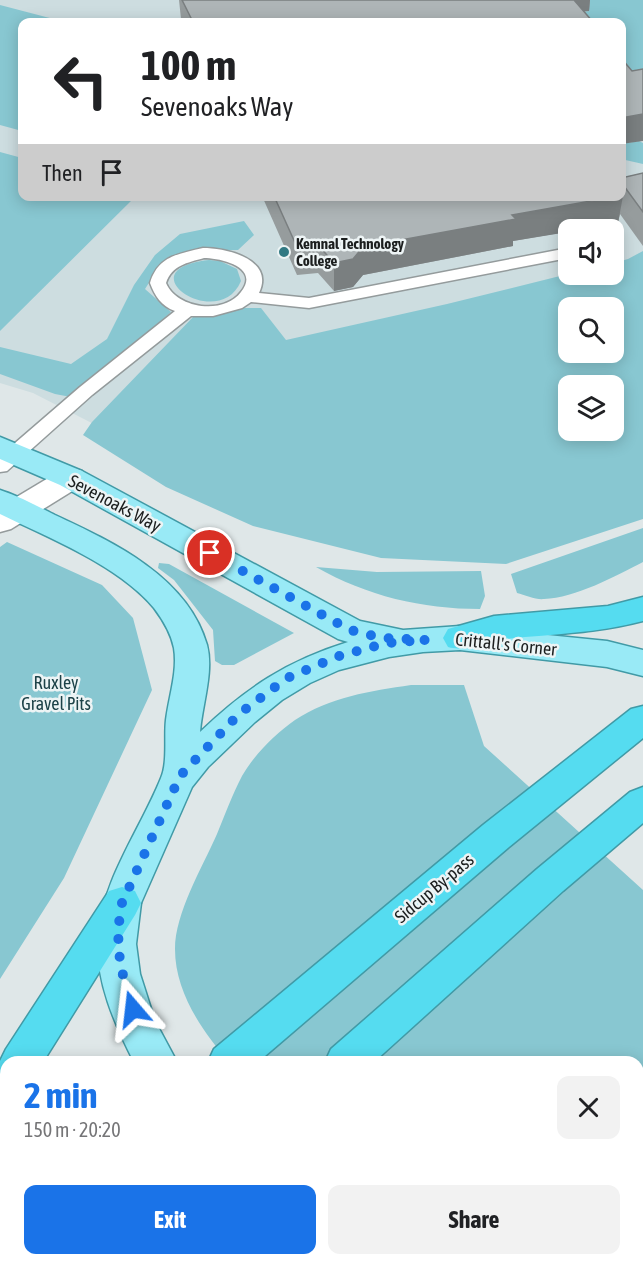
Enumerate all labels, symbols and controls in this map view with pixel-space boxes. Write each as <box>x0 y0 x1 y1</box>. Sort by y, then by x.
text: 100 m <box>141 41 236 89</box>
icon: left <box>42 42 120 120</box>
text: Sevenoaks Way <box>141 91 293 122</box>
icon: arrive <box>95 156 128 189</box>
text: Then <box>42 160 83 186</box>
map controls <box>558 219 624 441</box>
button: sound <box>558 219 624 285</box>
place label: Kemnal Technology College <box>296 235 405 269</box>
marker: Kemnal Technology College <box>277 245 291 259</box>
button: search <box>558 297 624 363</box>
button: layers <box>558 375 624 441</box>
street label: Sevenoaks Way <box>65 470 165 536</box>
pin <box>184 527 235 578</box>
icon: arrive <box>193 536 226 569</box>
street label: Crittall's Corner <box>454 628 558 660</box>
park label: Ruxley Gravel Pits <box>21 672 91 714</box>
street label: Sidcup By-pass <box>390 849 478 927</box>
position arrow <box>101 977 165 1041</box>
text: 2 min <box>24 1074 98 1116</box>
button: close <box>557 1076 620 1139</box>
text: 150 m · 20:20 <box>24 1118 121 1141</box>
button: Exit <box>24 1185 316 1254</box>
button: Share <box>328 1185 620 1254</box>

